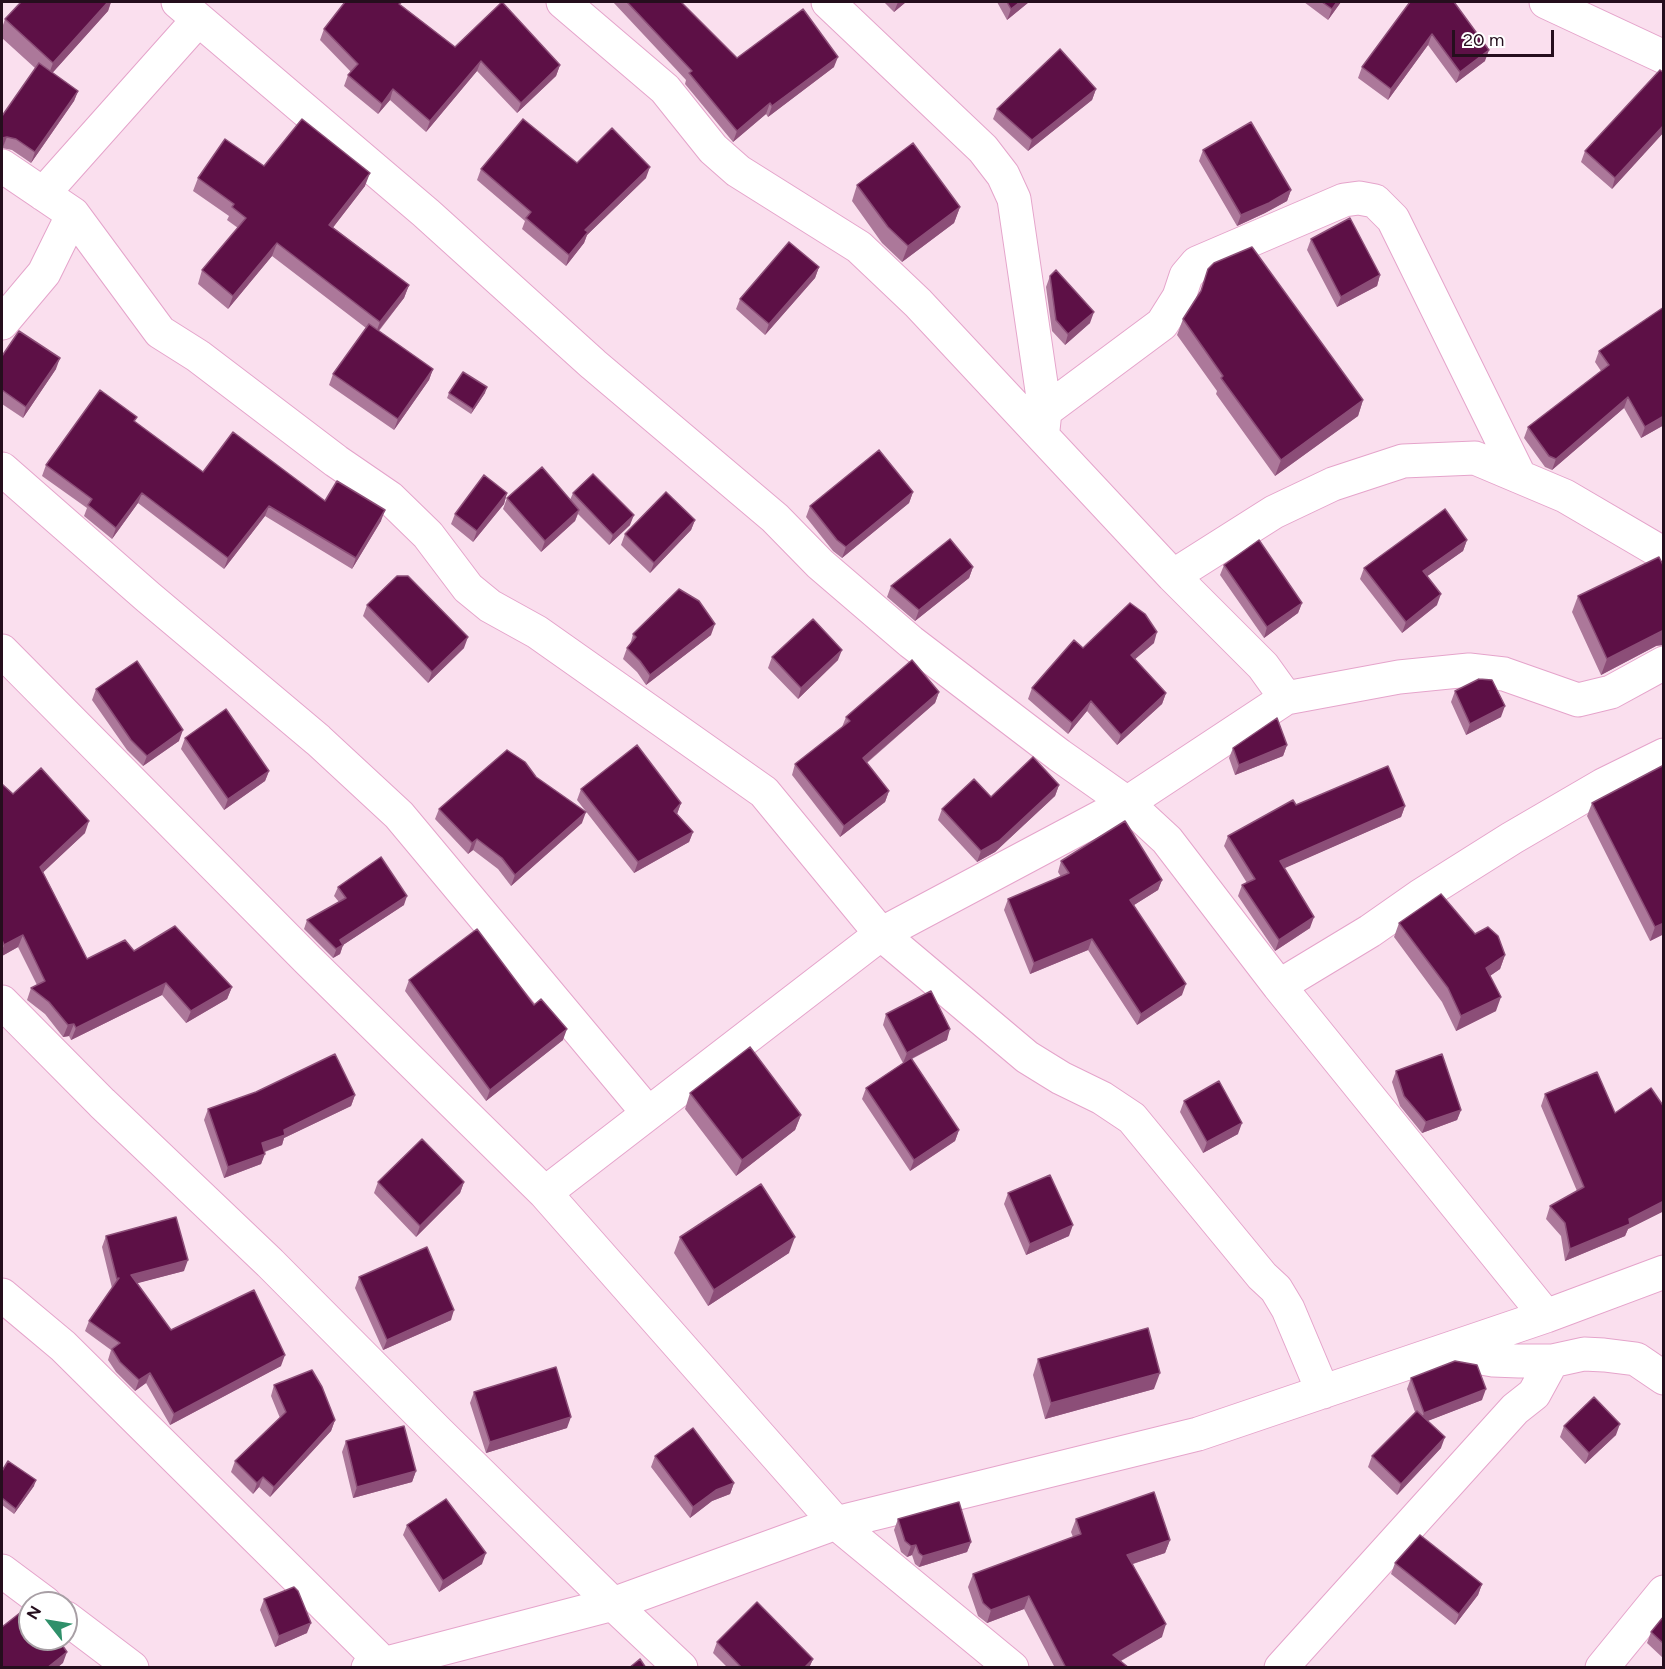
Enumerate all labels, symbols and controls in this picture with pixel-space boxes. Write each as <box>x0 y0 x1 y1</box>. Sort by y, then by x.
scale bar <box>1455 18 1557 56</box>
text: 20 m <box>1463 29 1504 51</box>
north arrow <box>18 1591 78 1651</box>
text: N <box>23 1602 45 1623</box>

